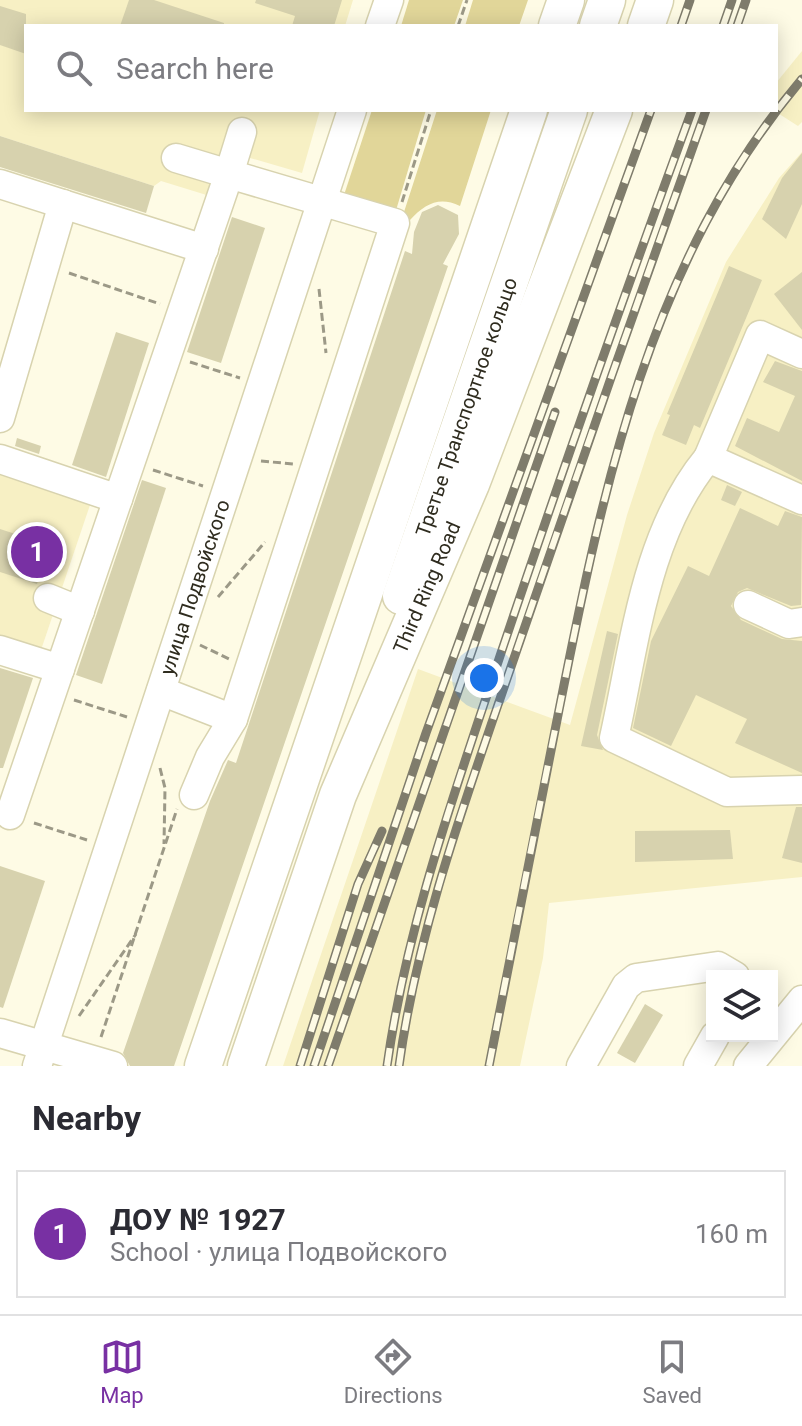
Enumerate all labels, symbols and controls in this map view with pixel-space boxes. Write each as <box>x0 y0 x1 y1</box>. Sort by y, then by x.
search box <box>24 24 778 112</box>
icon: search <box>52 46 96 90</box>
text: Search here <box>116 51 274 86</box>
street label: Третье Транспортное кольцо <box>411 274 522 540</box>
street label: улица Подвойского <box>155 496 235 678</box>
street label: Third Ring Road <box>388 518 466 657</box>
pin: 1 <box>11 522 63 582</box>
your location <box>464 658 504 698</box>
map controls <box>706 970 778 1042</box>
button: layers <box>706 970 778 1042</box>
text: Nearby <box>32 1098 141 1138</box>
text: ДОУ № 1927 <box>110 1202 286 1237</box>
text: 1 <box>53 1219 67 1249</box>
text: 160 m <box>695 1219 768 1249</box>
text: School · улица Подвойского <box>110 1237 447 1267</box>
tab: Map <box>100 1335 144 1408</box>
tab: Directions <box>344 1335 443 1408</box>
tab: Saved <box>643 1335 702 1408</box>

